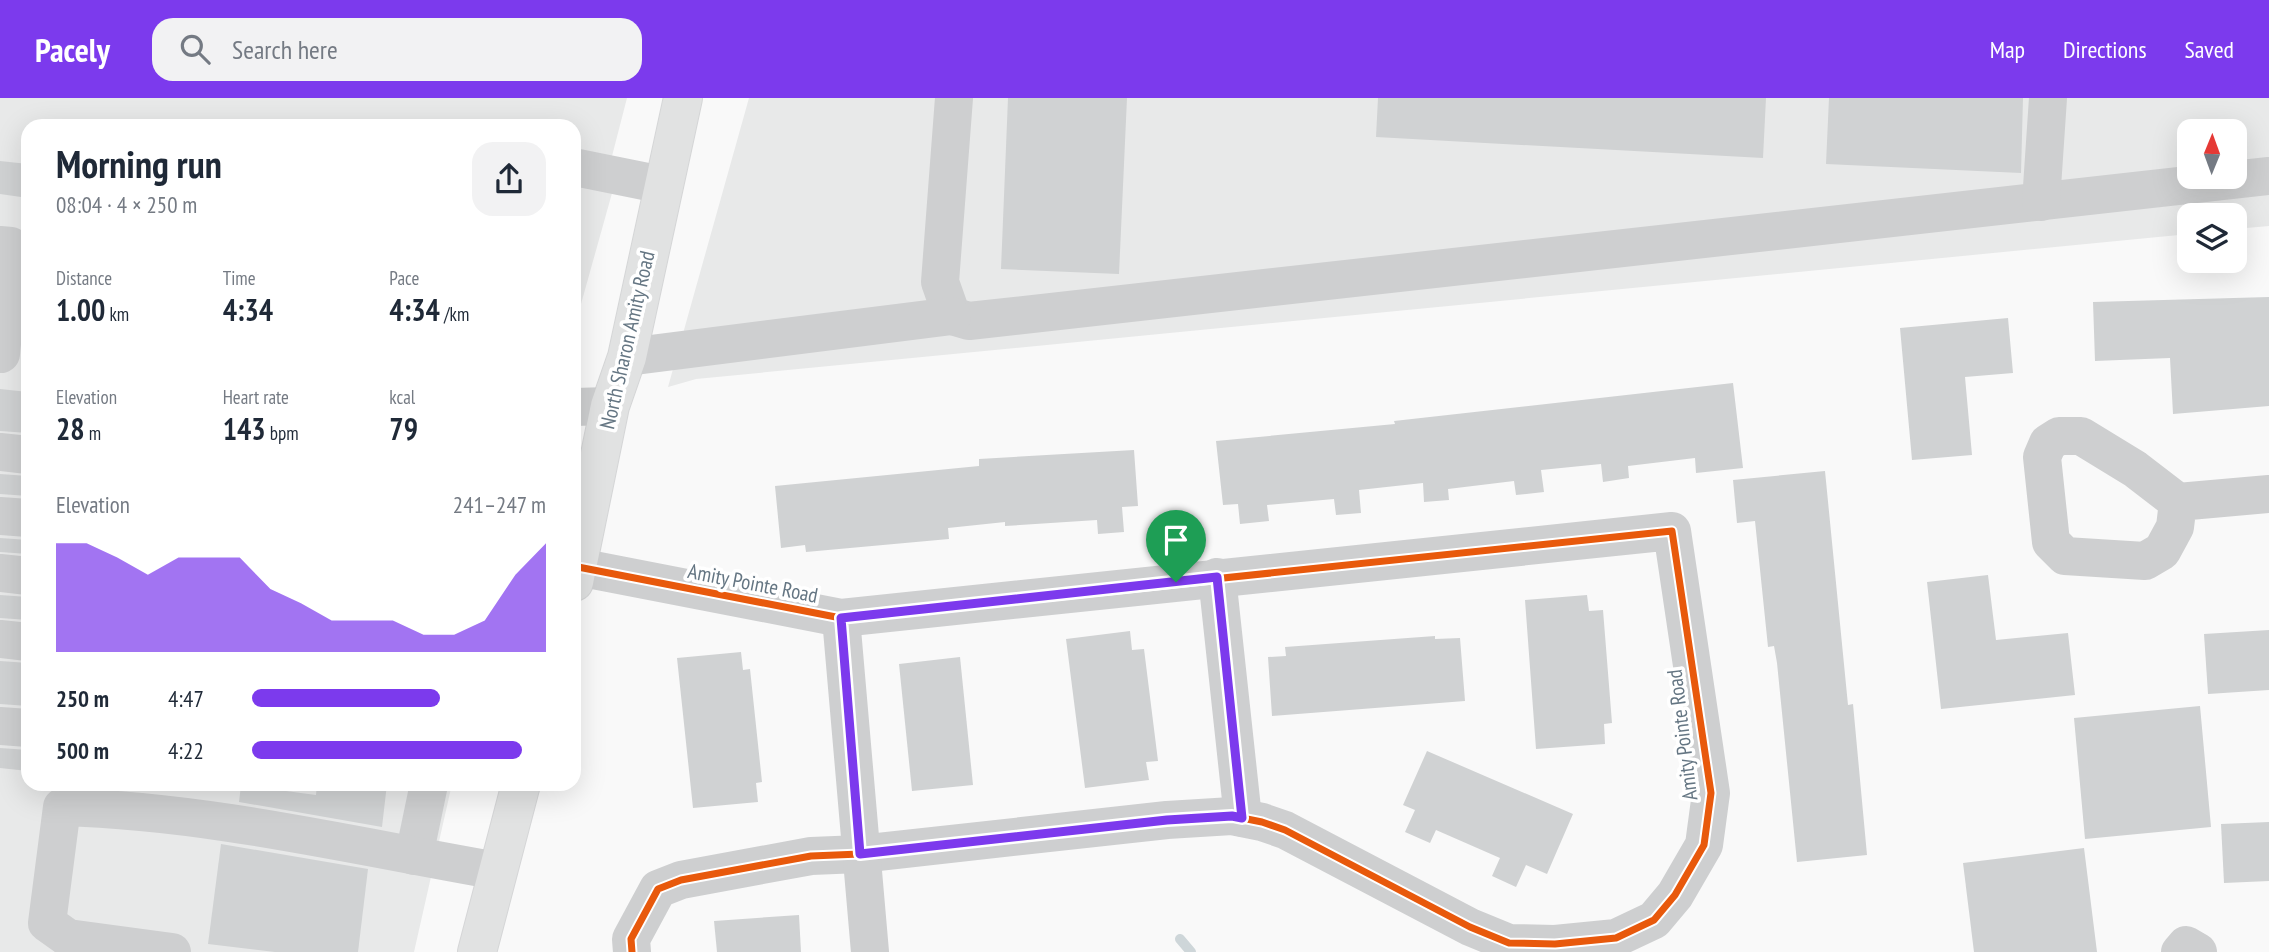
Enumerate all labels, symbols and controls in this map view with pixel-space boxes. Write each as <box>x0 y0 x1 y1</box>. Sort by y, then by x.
search box <box>152 18 642 81</box>
text: Pacely <box>35 28 110 71</box>
icon: search <box>176 30 214 68</box>
text: Search here <box>232 33 338 66</box>
text: Map <box>1990 34 2025 65</box>
text: Directions <box>2063 34 2147 65</box>
text: Saved <box>2185 34 2234 65</box>
north arrow <box>2177 119 2247 189</box>
map controls <box>2177 119 2247 273</box>
text: Morning run <box>56 139 222 188</box>
button: share <box>472 142 546 216</box>
text: 08:04 · 4 × 250 m <box>56 190 197 219</box>
button: layers <box>2177 203 2247 273</box>
street label: North Sharon Amity Road <box>593 248 661 432</box>
text: Distance <box>56 266 112 290</box>
text: Time <box>223 266 256 290</box>
text: Pace <box>389 266 419 290</box>
text: 1.00 <box>56 290 105 329</box>
text: 4:34 <box>223 290 273 329</box>
text: 4:34 <box>389 290 440 329</box>
text: km <box>105 302 129 326</box>
text: /km <box>440 302 469 326</box>
text: Elevation <box>56 385 117 409</box>
text: Heart rate <box>223 385 289 409</box>
text: kcal <box>389 385 415 409</box>
text: 28 <box>56 409 85 448</box>
text: 143 <box>223 409 266 448</box>
text: 79 <box>389 409 418 448</box>
text: m <box>85 421 101 445</box>
text: bpm <box>266 421 299 445</box>
text: Elevation <box>56 490 130 519</box>
text: 241–247 m <box>453 490 546 519</box>
pin <box>1146 510 1206 582</box>
icon: arrive <box>1157 521 1195 559</box>
street label: Amity Pointe Road <box>686 557 820 609</box>
street label: Amity Pointe Road <box>1661 668 1703 802</box>
text: 250 m <box>56 684 109 713</box>
text: 4:47 <box>168 684 204 713</box>
text: 500 m <box>56 736 109 765</box>
text: 4:22 <box>168 736 204 765</box>

